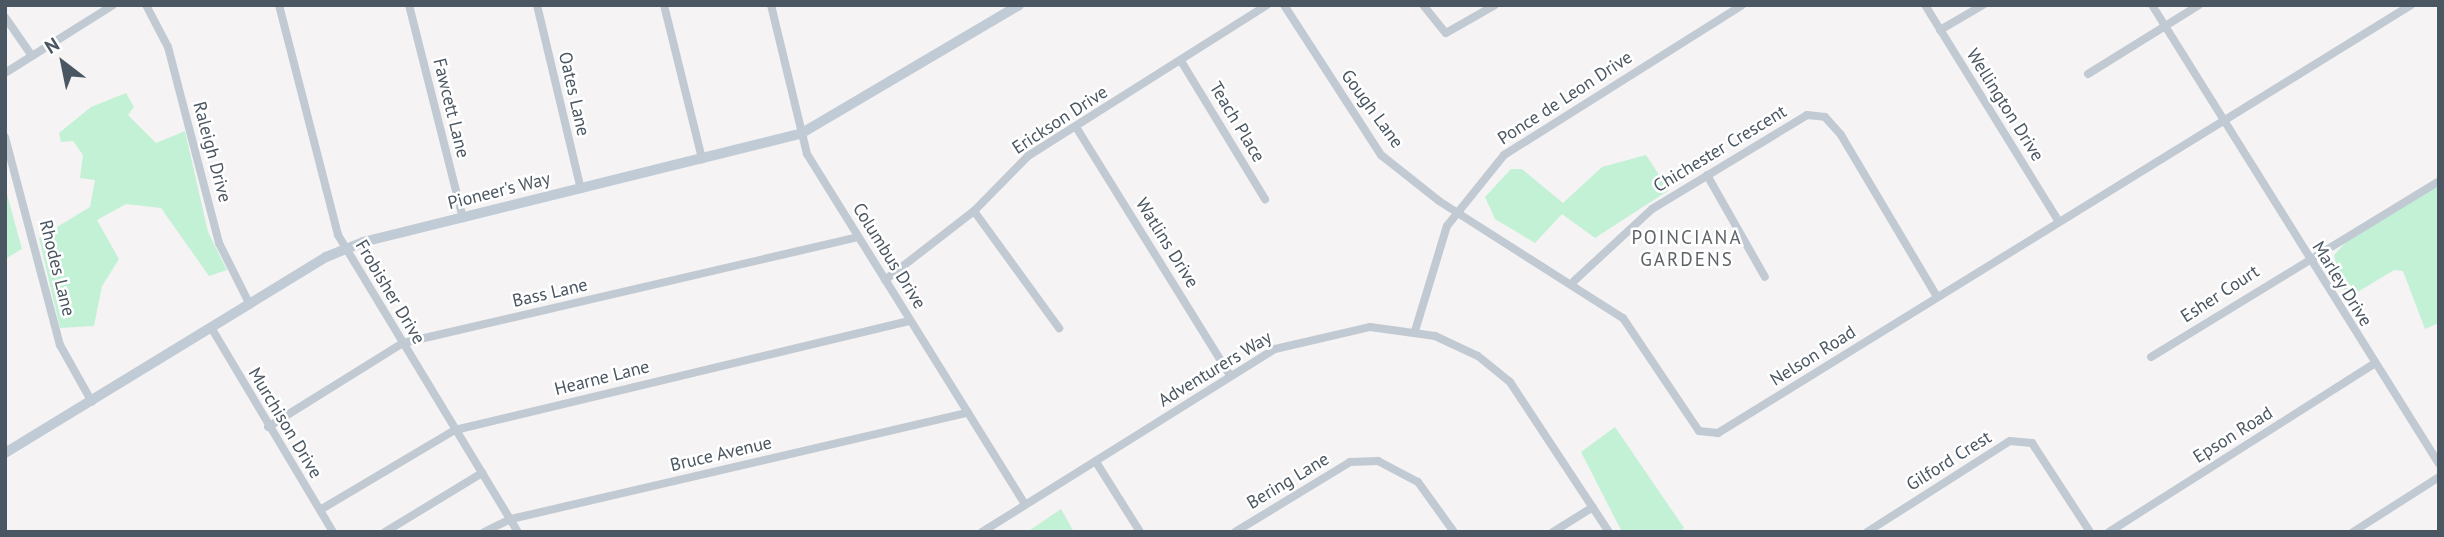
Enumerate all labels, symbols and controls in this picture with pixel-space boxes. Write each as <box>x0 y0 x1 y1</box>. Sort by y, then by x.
north arrow <box>28 28 98 98</box>
text: N <box>40 32 64 59</box>
street label: Wellington Drive <box>1962 45 2048 165</box>
street label: Ponce de Leon Drive <box>1494 46 1636 150</box>
street label: Oates Lane <box>554 50 594 138</box>
street label: Fawcett Lane <box>428 56 474 160</box>
street label: Gough Lane <box>1336 66 1408 152</box>
street label: Teach Place <box>1205 78 1269 166</box>
street label: Erickson Drive <box>1008 81 1112 159</box>
street label: Raleigh Drive <box>188 99 236 205</box>
street label: Chichester Crescent <box>1650 101 1790 197</box>
street label: Pioneer's Way <box>445 168 553 214</box>
street label: Watlins Drive <box>1131 194 1203 292</box>
street label: Columbus Drive <box>848 199 930 313</box>
street label: Rhodes Lane <box>35 218 79 318</box>
district label: POINCIANA GARDENS <box>1633 227 1741 271</box>
street label: Frobisher Drive <box>350 236 430 348</box>
street label: Marley Drive <box>2307 237 2377 331</box>
street label: Esher Court <box>2177 261 2263 327</box>
street label: Bass Lane <box>510 274 590 312</box>
street label: Nelson Road <box>1766 321 1860 391</box>
street label: Adventurers Way <box>1154 327 1276 411</box>
street label: Hearne Lane <box>552 356 652 400</box>
street label: Murchison Drive <box>244 364 326 482</box>
street label: Epson Road <box>2189 402 2277 468</box>
street label: Gilford Crest <box>1903 426 1995 496</box>
street label: Bruce Avenue <box>668 432 774 476</box>
street label: Bering Lane <box>1243 448 1333 514</box>

